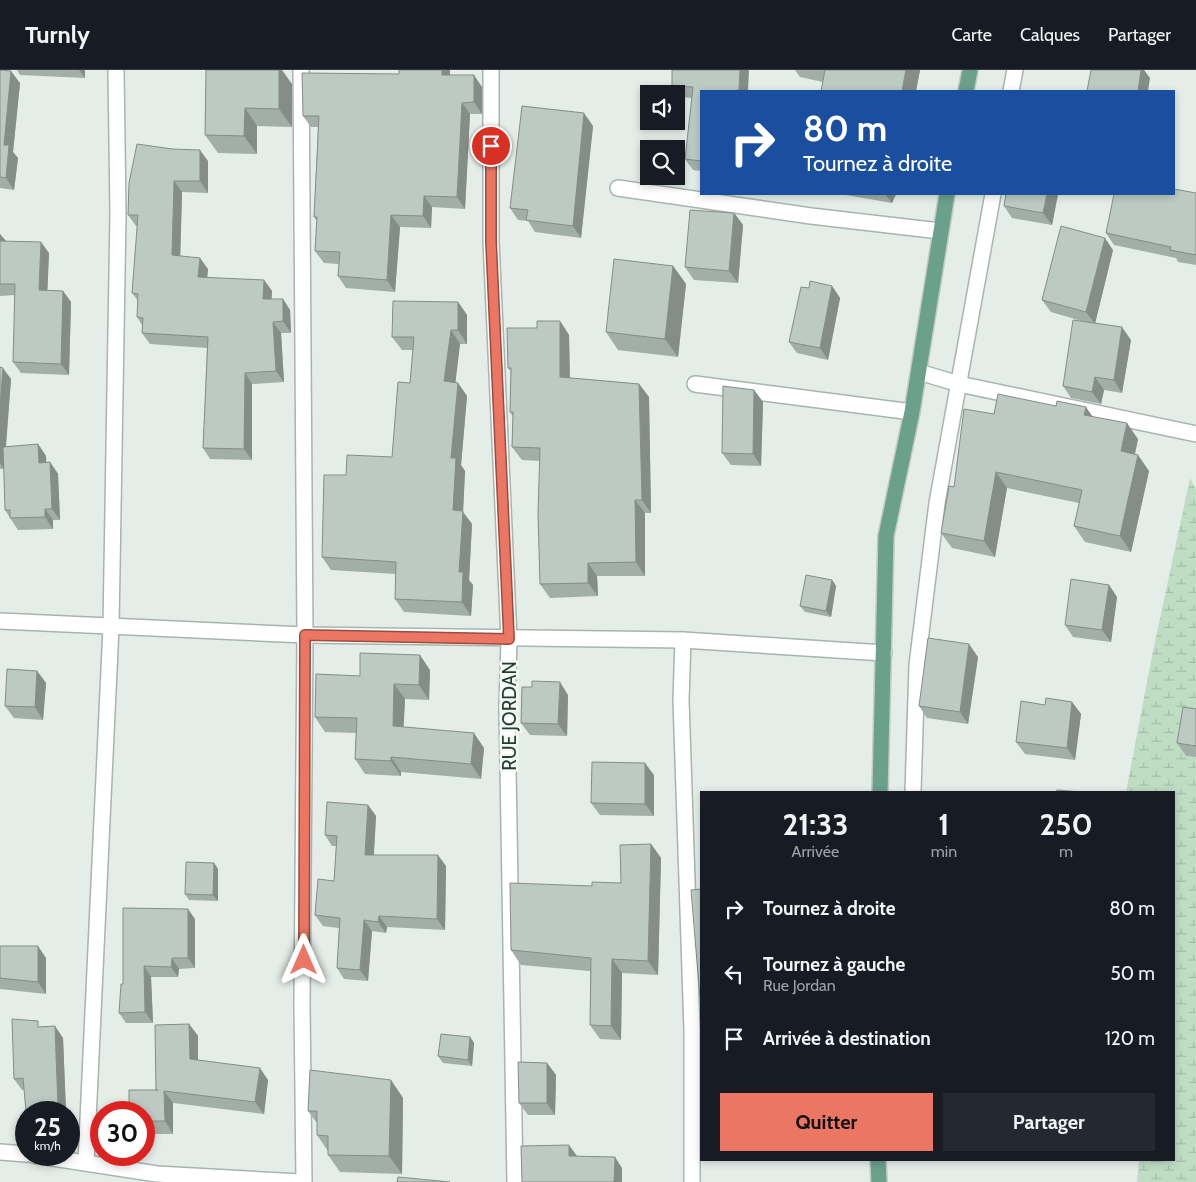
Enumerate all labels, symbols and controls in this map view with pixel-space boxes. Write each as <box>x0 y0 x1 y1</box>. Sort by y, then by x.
text: Turnly <box>25 20 90 49</box>
text: Carte <box>951 24 992 46</box>
text: Calques <box>1020 24 1080 46</box>
text: Partager <box>1108 24 1171 46</box>
map controls <box>640 85 685 185</box>
button: sound <box>640 85 685 130</box>
text: 80 m <box>803 107 887 150</box>
icon: right <box>720 110 785 175</box>
pin <box>470 125 512 167</box>
icon: arrive <box>477 132 505 160</box>
button: search <box>640 140 685 185</box>
text: Tournez à droite <box>803 150 952 177</box>
street label: RUE JORDAN <box>498 661 521 771</box>
text: 21:33 <box>782 806 848 843</box>
text: 1 <box>938 806 949 843</box>
text: 250 <box>1039 806 1093 843</box>
text: Arrivée <box>792 842 839 861</box>
text: min <box>931 842 957 861</box>
text: m <box>1059 842 1073 861</box>
icon: right <box>720 895 748 923</box>
text: Tournez à droite <box>763 897 896 920</box>
text: 80 m <box>1109 897 1155 920</box>
position arrow <box>277 933 329 985</box>
text: Tournez à gauche <box>763 953 905 976</box>
icon: left <box>720 960 748 988</box>
text: 50 m <box>1111 962 1155 985</box>
text: Rue Jordan <box>763 976 836 995</box>
icon: arrive <box>720 1025 748 1053</box>
text: Arrivée à destination <box>763 1027 931 1050</box>
text: 120 m <box>1105 1027 1155 1050</box>
button: Quitter <box>720 1093 933 1151</box>
button: Partager <box>943 1093 1155 1151</box>
speed limit sign: 30 <box>90 1101 155 1166</box>
text: 25 <box>34 1112 61 1142</box>
text: km/h <box>34 1138 61 1153</box>

